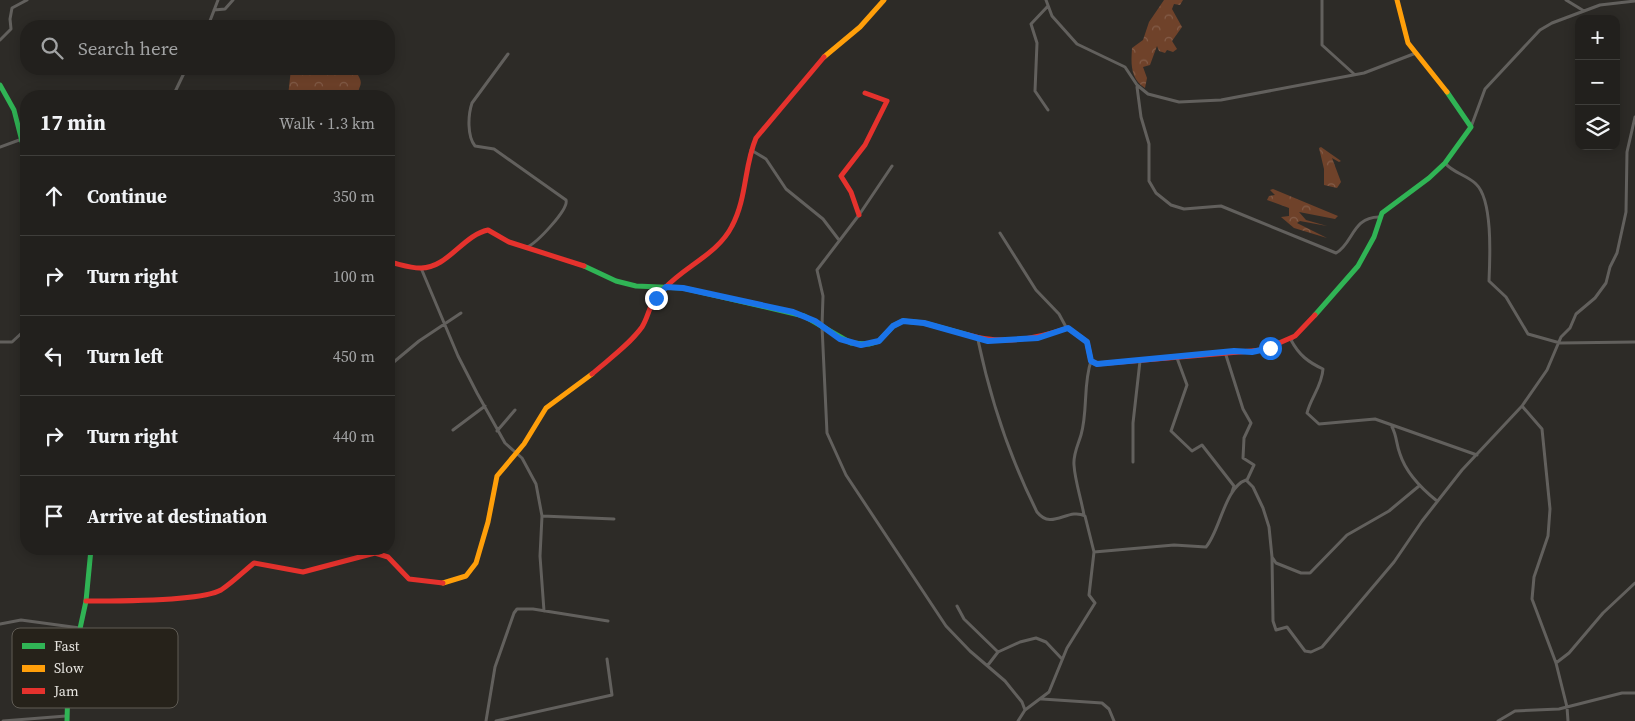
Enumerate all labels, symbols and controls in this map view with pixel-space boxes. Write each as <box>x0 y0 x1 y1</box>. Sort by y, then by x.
map controls <box>1575 15 1620 150</box>
button: + <box>1575 15 1620 60</box>
search box <box>20 20 395 75</box>
icon: search <box>38 34 66 62</box>
text: Search here <box>78 35 178 61</box>
button: − <box>1575 60 1620 105</box>
button: layers <box>1575 105 1620 150</box>
text: 17 min <box>40 108 106 137</box>
text: Walk · 1.3 km <box>279 112 375 134</box>
icon: ahead <box>40 182 68 210</box>
text: Continue <box>87 183 167 209</box>
text: 350 m <box>333 185 375 207</box>
icon: right <box>40 262 68 290</box>
text: Turn right <box>87 263 178 289</box>
text: 100 m <box>333 265 375 287</box>
route end <box>645 287 668 310</box>
route start <box>1259 337 1282 360</box>
icon: left <box>40 342 68 370</box>
text: Turn left <box>87 343 163 369</box>
text: 450 m <box>333 345 375 367</box>
icon: right <box>40 422 68 450</box>
text: Turn right <box>87 423 178 449</box>
text: 440 m <box>333 425 375 447</box>
icon: arrive <box>40 502 68 530</box>
text: Arrive at destination <box>87 503 267 529</box>
legend <box>12 628 178 708</box>
text: Fast <box>54 636 80 656</box>
text: Slow <box>54 658 84 678</box>
text: Jam <box>53 681 79 701</box>

